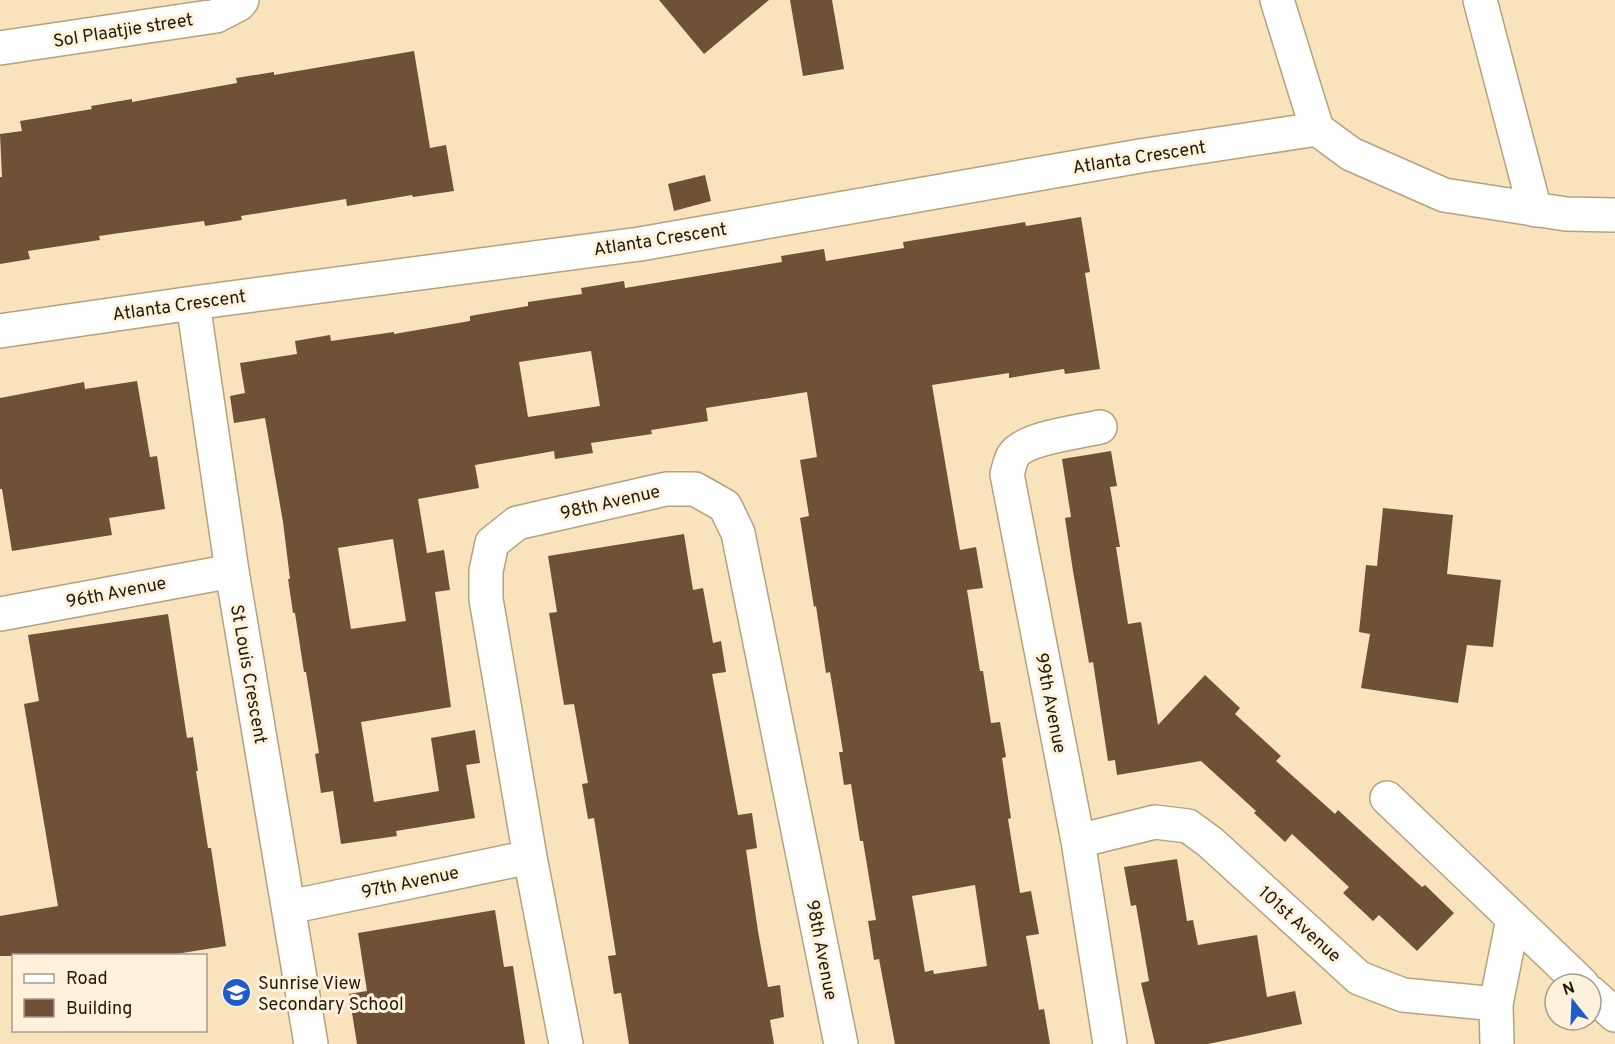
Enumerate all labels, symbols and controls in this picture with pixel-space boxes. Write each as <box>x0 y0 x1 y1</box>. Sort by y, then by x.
street label: Sol Plaatjie street <box>52 9 195 54</box>
street label: Atlanta Crescent <box>1071 137 1208 180</box>
street label: Atlanta Crescent <box>592 219 729 262</box>
street label: Atlanta Crescent <box>111 286 247 327</box>
street label: 98th Avenue <box>558 481 662 526</box>
street label: 96th Avenue <box>64 572 168 614</box>
street label: St Louis Crescent <box>224 603 271 746</box>
street label: 99th Avenue <box>1029 651 1071 755</box>
street label: 97th Avenue <box>359 862 461 905</box>
street label: 101st Avenue <box>1253 882 1345 968</box>
street label: 98th Avenue <box>800 898 842 1002</box>
legend <box>12 954 207 1032</box>
text: Road <box>66 968 108 991</box>
north arrow <box>1543 972 1603 1032</box>
place label: Sunrise View Secondary School <box>258 973 404 1017</box>
school or university icon: Sunrise View Secondary School <box>221 977 253 1009</box>
text: N <box>1560 978 1578 1001</box>
text: Building <box>66 998 132 1021</box>

